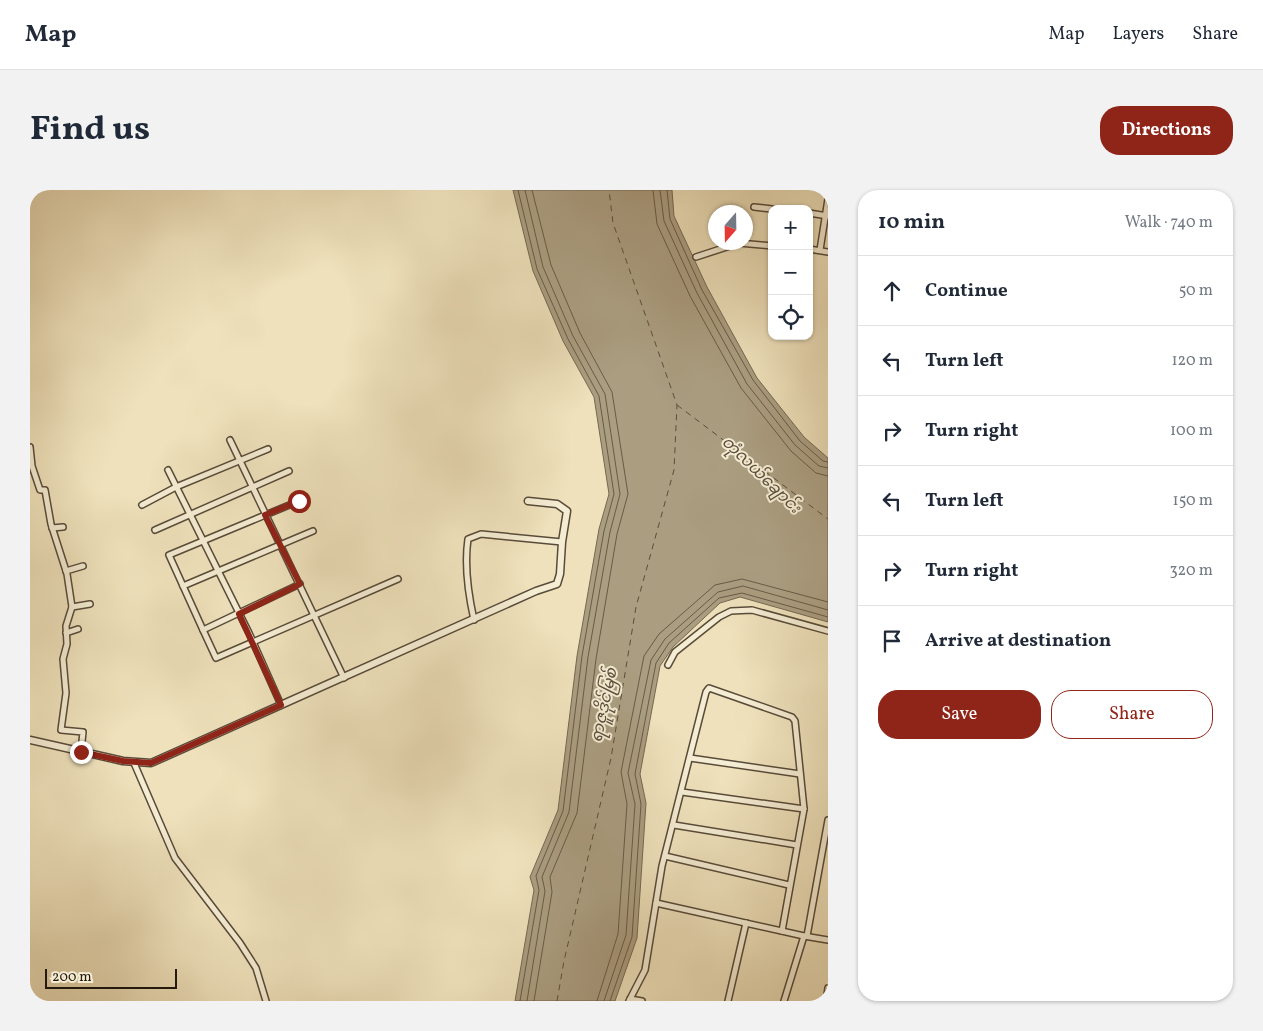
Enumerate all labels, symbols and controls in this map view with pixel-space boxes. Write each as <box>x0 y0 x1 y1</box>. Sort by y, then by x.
text: Map <box>25 18 76 52</box>
text: Map <box>1048 22 1084 47</box>
text: Layers <box>1112 22 1164 47</box>
text: Share <box>1192 22 1238 47</box>
text: Find us <box>30 106 150 154</box>
button: Directions <box>1100 106 1233 155</box>
north arrow <box>708 205 753 250</box>
map controls <box>768 205 813 340</box>
button: + <box>768 205 813 250</box>
text: 10 min <box>878 208 945 237</box>
text: Walk · 740 m <box>1125 212 1213 234</box>
button: − <box>768 250 813 295</box>
icon: ahead <box>878 277 906 305</box>
text: Continue <box>925 278 1008 304</box>
text: 50 m <box>1179 280 1213 302</box>
button: locate <box>768 295 813 340</box>
icon: left <box>878 347 906 375</box>
text: Turn left <box>925 348 1004 374</box>
text: 120 m <box>1171 350 1213 372</box>
icon: right <box>878 417 906 445</box>
text: Turn right <box>925 418 1018 444</box>
text: 100 m <box>1170 420 1213 442</box>
water label: တုံလယ်ချောင်း <box>716 431 807 521</box>
icon: left <box>878 487 906 515</box>
text: Turn left <box>925 488 1004 514</box>
route start <box>288 490 311 513</box>
text: 150 m <box>1172 490 1213 512</box>
icon: right <box>878 557 906 585</box>
text: Turn right <box>925 558 1018 584</box>
text: 320 m <box>1169 560 1213 582</box>
icon: arrive <box>878 627 906 655</box>
text: Arrive at destination <box>925 628 1111 654</box>
water label: ရာဇူဒိုင်မြစ် <box>584 664 625 745</box>
button: Save <box>878 690 1041 739</box>
button: Share <box>1051 690 1213 739</box>
route end <box>70 741 93 764</box>
scale bar <box>45 966 178 989</box>
text: 200 m <box>52 968 92 987</box>

